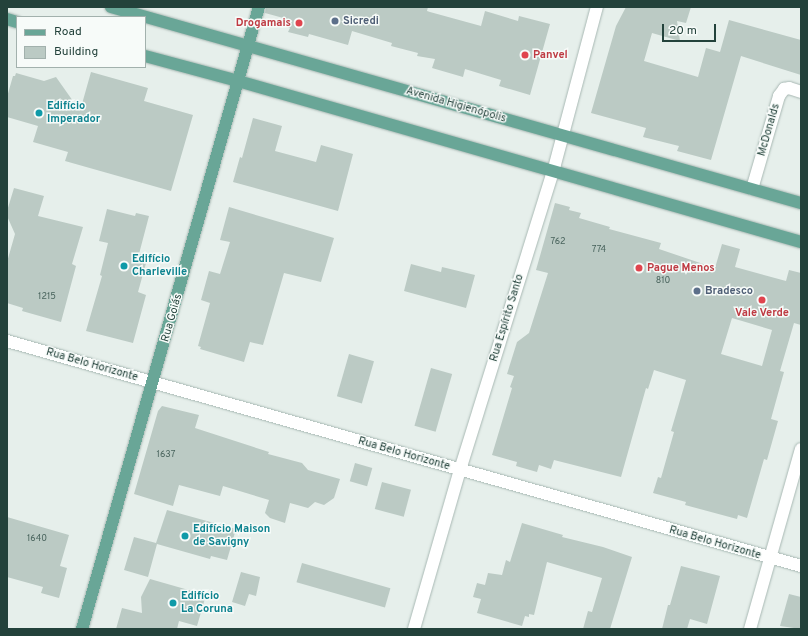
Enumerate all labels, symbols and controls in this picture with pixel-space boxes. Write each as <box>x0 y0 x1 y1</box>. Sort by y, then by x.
place label: Sicredi <box>343 14 379 28</box>
legend <box>16 16 146 68</box>
place label: Drogamais <box>236 16 291 30</box>
marker: Sicredi <box>330 16 340 26</box>
scale bar <box>664 16 718 42</box>
marker: Drogamais <box>294 18 304 28</box>
text: 20 m <box>669 23 697 39</box>
text: Road <box>54 24 82 40</box>
text: Building <box>54 44 98 60</box>
place label: Panvel <box>533 48 568 62</box>
marker: Panvel <box>520 50 530 60</box>
street label: Avenida Higienópolis <box>404 84 508 126</box>
place label: Edifício Imperador <box>47 100 100 126</box>
street label: McDonalds <box>755 102 783 158</box>
marker: Edifício Imperador <box>34 108 44 118</box>
house number: 762 <box>550 237 566 247</box>
house number: 774 <box>592 245 606 255</box>
place label: Edifício Charleville <box>132 253 187 279</box>
marker: Edifício Charleville <box>119 261 129 271</box>
place label: Pague Menos <box>647 261 715 275</box>
marker: Pague Menos <box>634 263 644 273</box>
street label: Rua Espírito Santo <box>487 273 527 363</box>
house number: 810 <box>656 276 670 286</box>
place label: Bradesco <box>705 284 753 298</box>
marker: Bradesco <box>692 286 702 296</box>
house number: 1215 <box>38 292 56 302</box>
street label: Rua Goiás <box>159 293 185 343</box>
marker: Vale Verde <box>757 295 767 305</box>
place label: Vale Verde <box>735 306 789 320</box>
street label: Rua Belo Horizonte <box>45 346 139 384</box>
street label: Rua Belo Horizonte <box>357 435 451 473</box>
house number: 1637 <box>157 450 175 460</box>
place label: Edifício Maison de Savigny <box>193 523 270 549</box>
street label: Rua Belo Horizonte <box>668 524 762 562</box>
marker: Edifício Maison de Savigny <box>180 531 190 541</box>
house number: 1640 <box>27 534 47 544</box>
place label: Edifício La Coruna <box>181 590 233 616</box>
marker: Edifício La Coruna <box>168 598 178 608</box>

